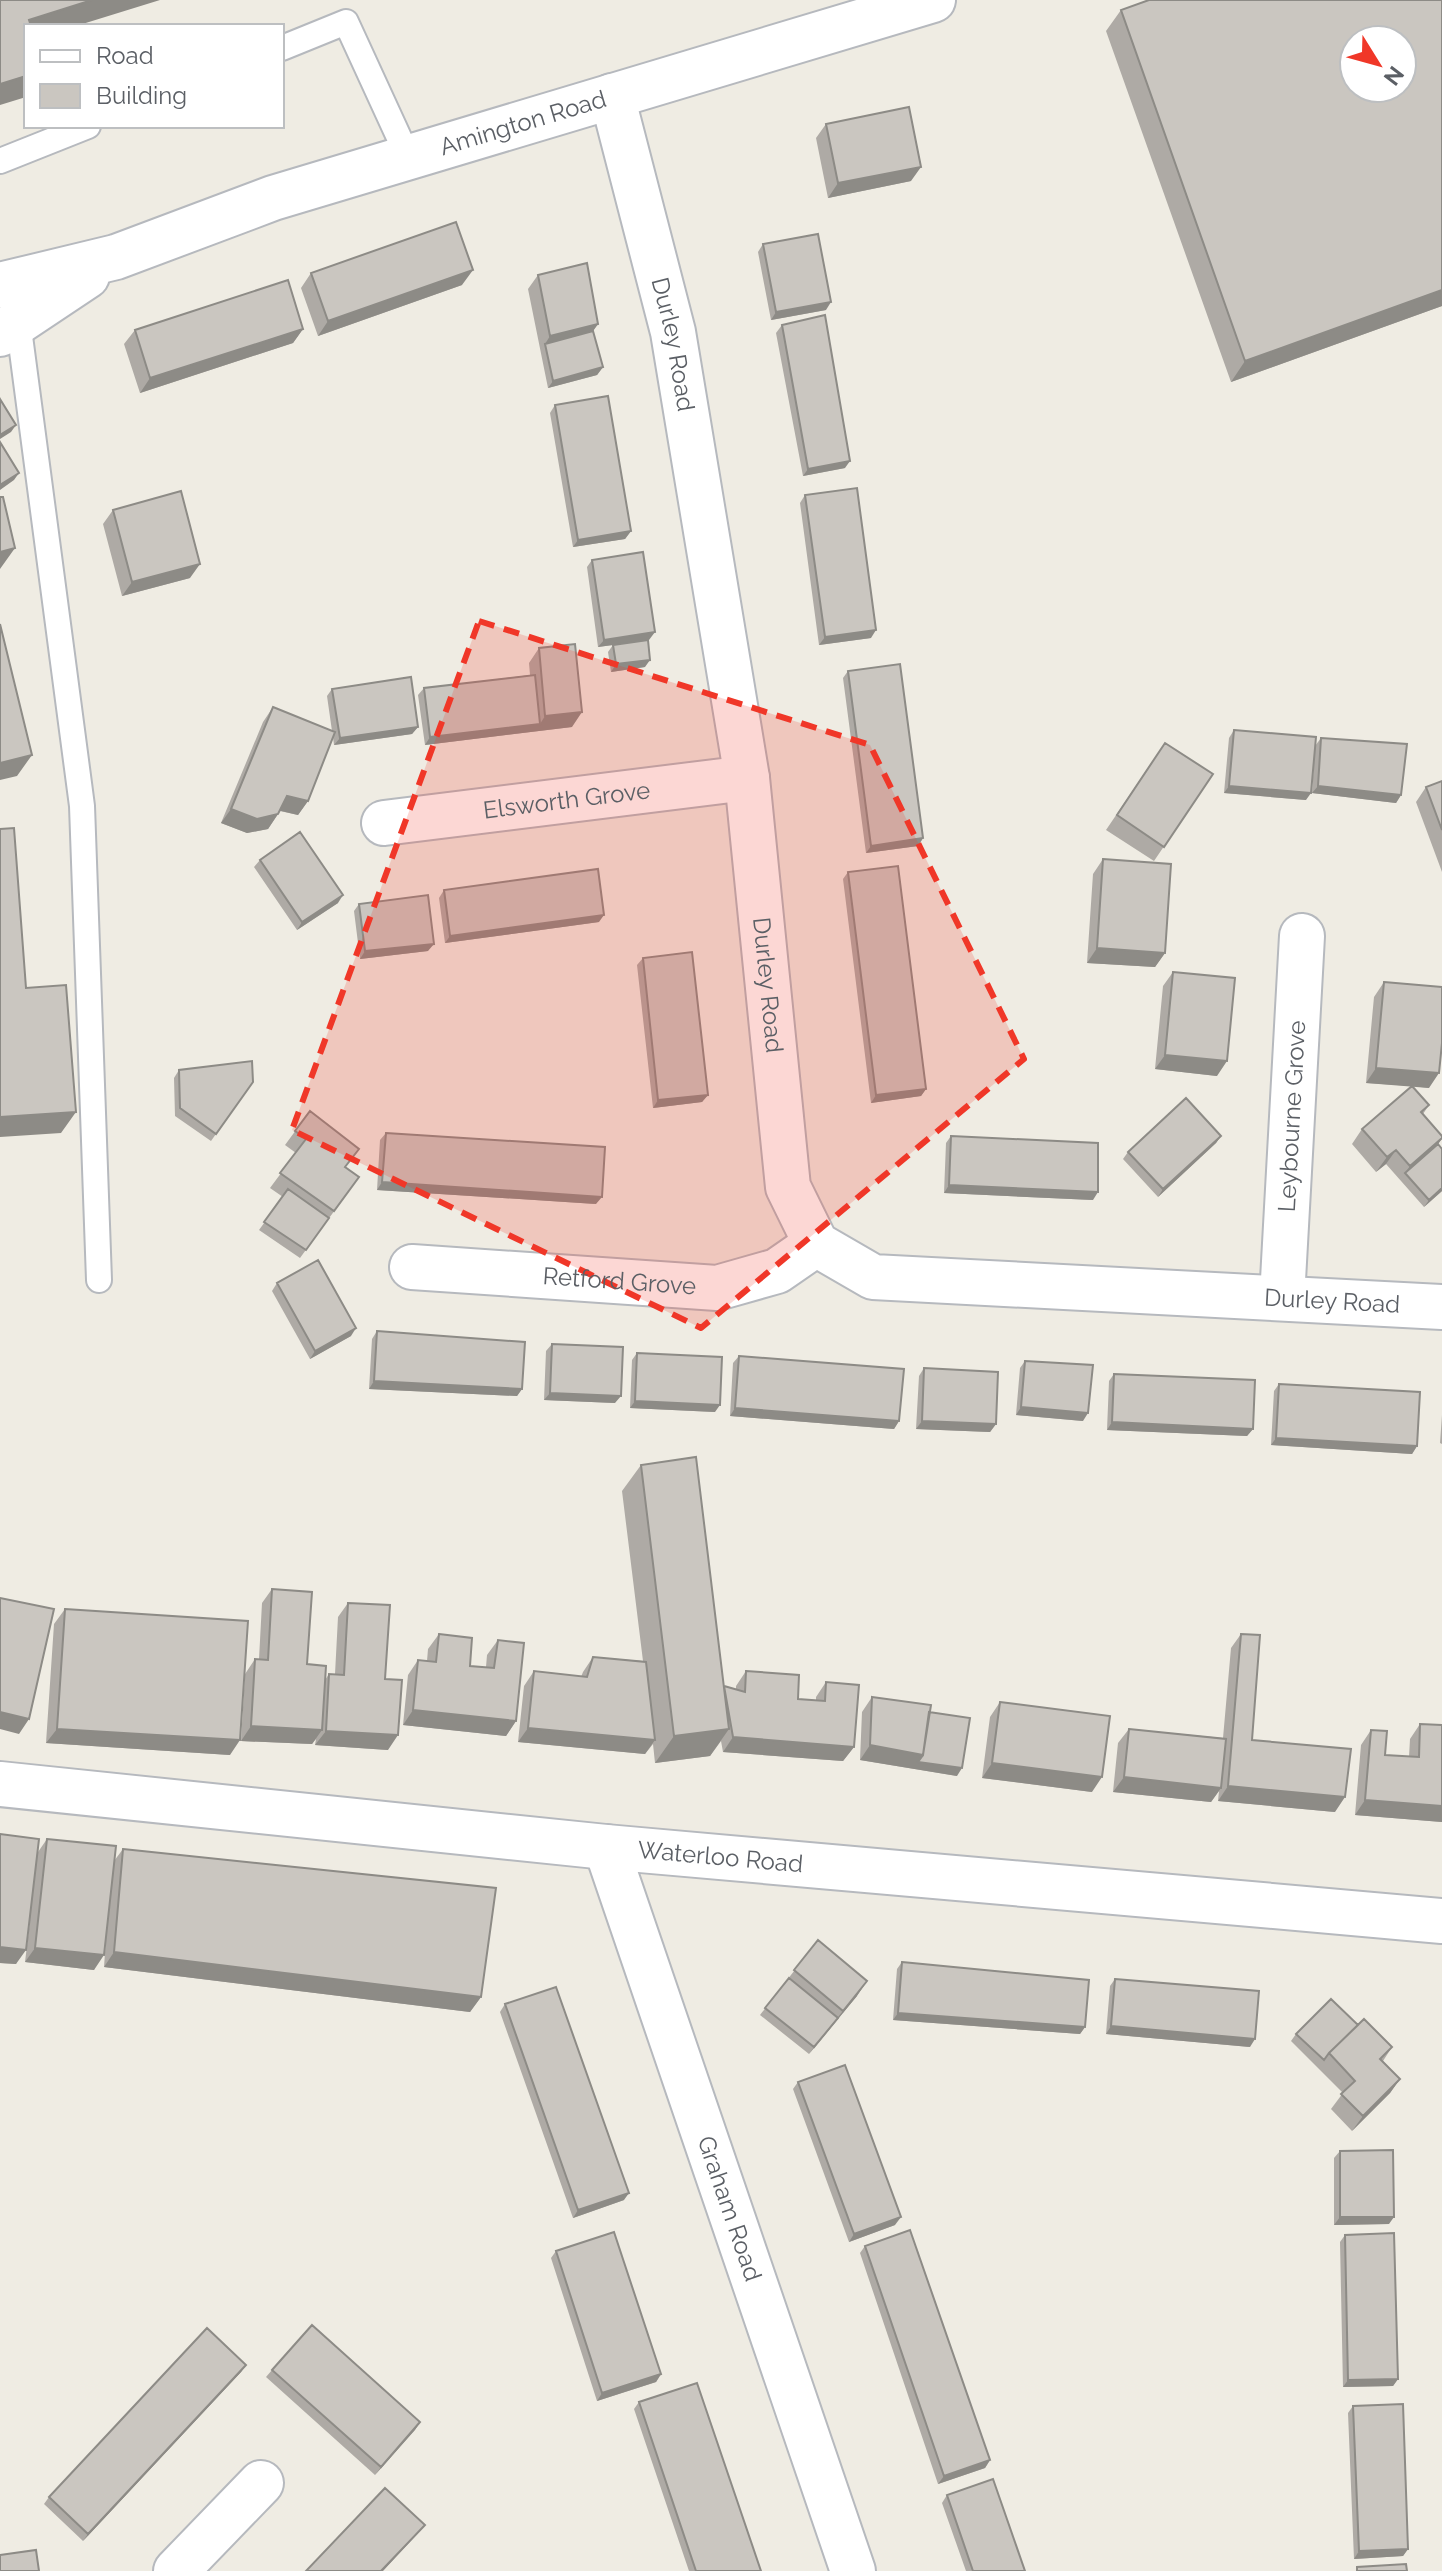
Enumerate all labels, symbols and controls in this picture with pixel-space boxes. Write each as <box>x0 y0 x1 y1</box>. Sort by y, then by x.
legend <box>24 24 284 128</box>
north arrow <box>1338 24 1418 104</box>
text: Road <box>96 41 154 70</box>
text: N <box>1379 62 1409 91</box>
text: Building <box>96 81 187 110</box>
street label: Amington Road <box>436 84 609 161</box>
street label: Durley Road <box>645 274 701 414</box>
street label: Elsworth Grove <box>481 775 652 825</box>
street label: Durley Road <box>747 916 789 1054</box>
street label: Leybourne Grove <box>1272 1020 1311 1213</box>
street label: Retford Grove <box>542 1261 697 1301</box>
street label: Durley Road <box>1263 1283 1401 1319</box>
street label: Waterloo Road <box>636 1835 804 1878</box>
street label: Graham Road <box>692 2132 768 2285</box>

